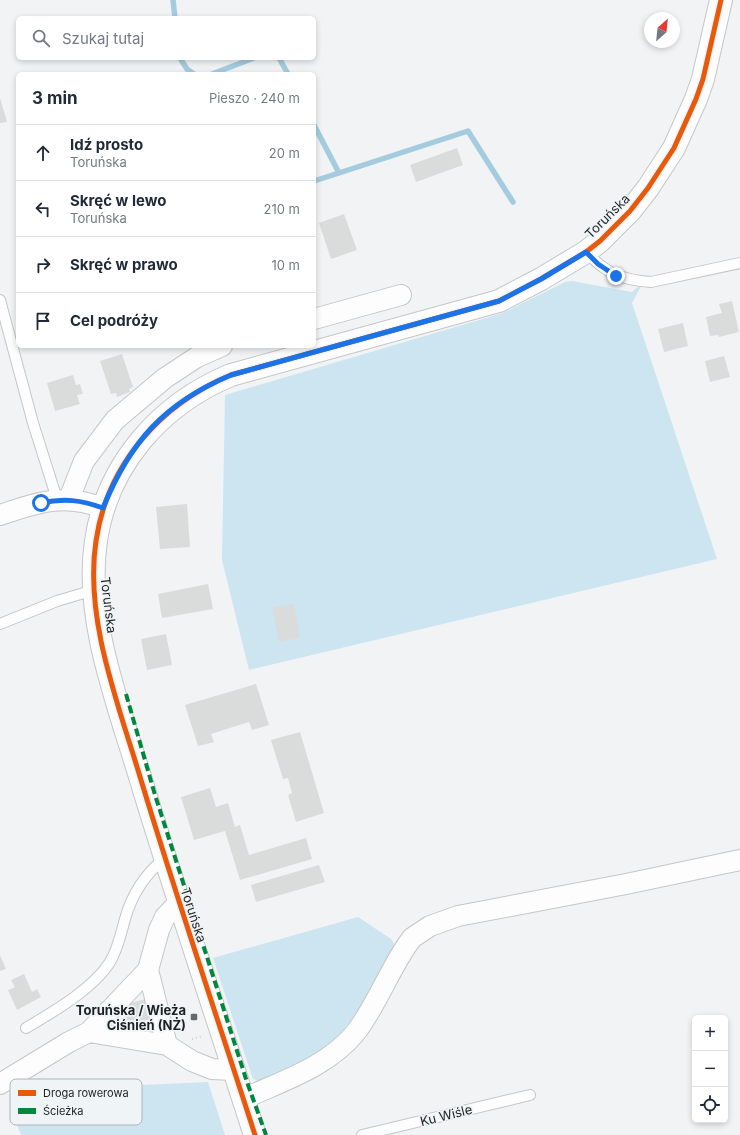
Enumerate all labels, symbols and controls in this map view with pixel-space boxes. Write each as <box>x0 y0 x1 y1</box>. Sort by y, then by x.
north arrow <box>644 12 680 48</box>
search box <box>16 16 316 60</box>
icon: search <box>30 27 52 49</box>
text: Szukaj tutaj <box>62 29 144 48</box>
text: 3 min <box>32 88 78 108</box>
text: Pieszo · 240 m <box>209 90 300 106</box>
text: Idź prosto <box>70 135 143 154</box>
icon: ahead <box>32 142 54 164</box>
text: 20 m <box>269 145 300 161</box>
text: Toruńska <box>70 154 127 170</box>
street label: Toruńska <box>581 190 633 242</box>
text: Skręć w lewo <box>70 191 166 210</box>
icon: left <box>32 198 54 220</box>
text: 210 m <box>264 201 300 217</box>
text: Toruńska <box>70 210 127 226</box>
icon: right <box>32 254 54 276</box>
text: Skręć w prawo <box>70 255 178 274</box>
text: 10 m <box>271 257 300 273</box>
route end <box>607 267 625 285</box>
icon: arrive <box>32 310 54 332</box>
text: Cel podróży <box>70 311 158 330</box>
route start <box>32 494 50 512</box>
street label: Toruńska <box>98 576 120 634</box>
street label: Toruńska <box>178 886 210 944</box>
place label: Toruńska / Wieża Ciśnień (NŻ) <box>76 1002 186 1033</box>
marker: Toruńska / Wieża Ciśnień (NŻ) <box>189 1012 199 1022</box>
map controls <box>692 1015 728 1123</box>
button: + <box>692 1015 728 1051</box>
button: − <box>692 1051 728 1087</box>
legend <box>10 1079 142 1125</box>
text: Droga rowerowa <box>43 1086 129 1100</box>
button: locate <box>692 1087 728 1123</box>
street label: Ku Wiśle <box>418 1101 474 1129</box>
text: Ścieżka <box>43 1104 84 1118</box>

